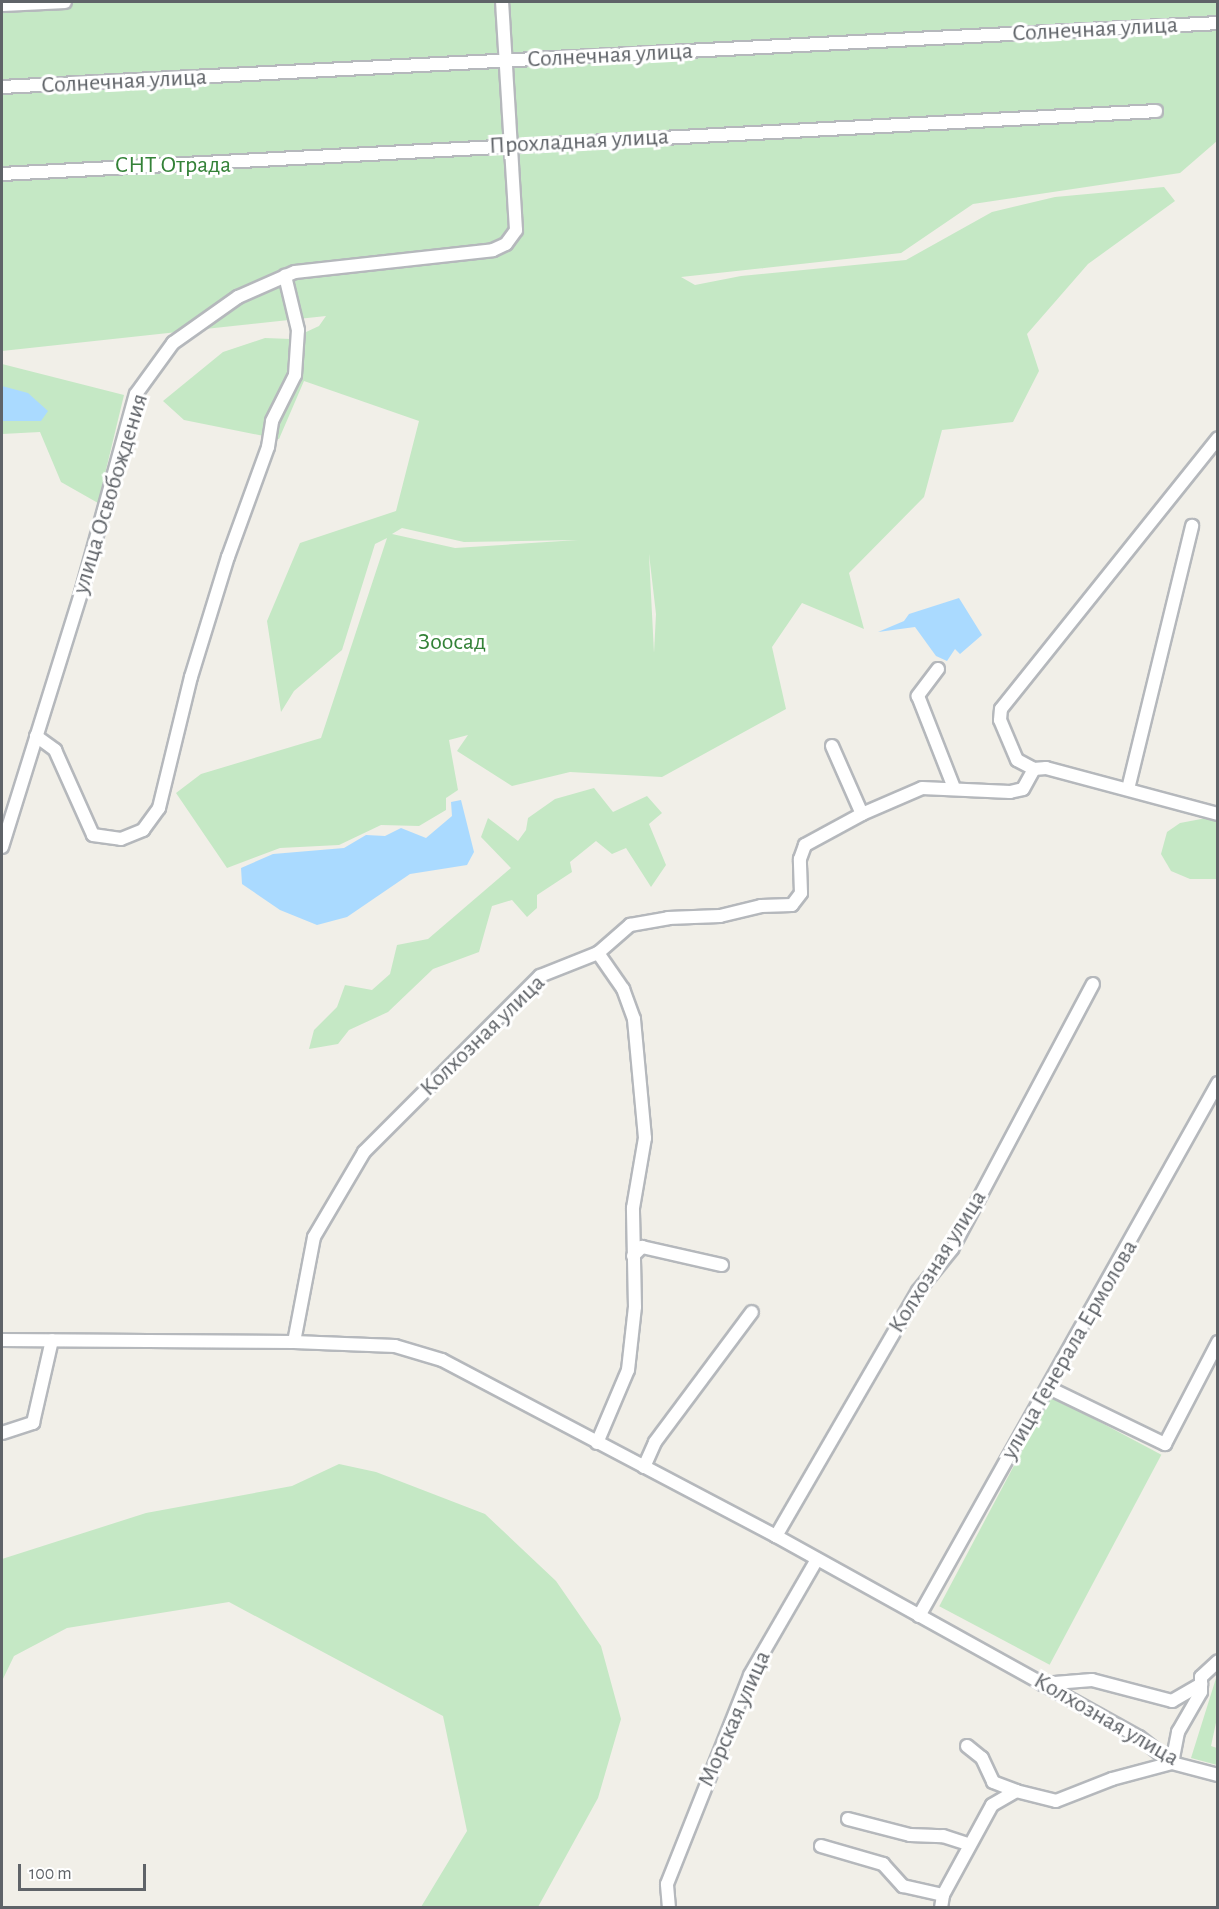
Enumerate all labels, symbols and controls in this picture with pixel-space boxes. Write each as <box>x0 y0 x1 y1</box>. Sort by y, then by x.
street label: Солнечная улица <box>1011 11 1179 49</box>
street label: Солнечная улица <box>526 37 694 75</box>
street label: Солнечная улица <box>40 63 208 101</box>
street label: Прохладная улица <box>488 123 670 161</box>
park label: СНТ Отрада <box>115 152 231 180</box>
street label: улица Освобождения <box>67 391 155 597</box>
park label: Зоосад <box>418 629 486 657</box>
street label: Колхозная улица <box>414 969 552 1103</box>
street label: Колхозная улица <box>883 1185 993 1339</box>
street label: улица Генерала Ермолова <box>995 1235 1145 1465</box>
street label: Морская улица <box>692 1646 778 1792</box>
street label: Колхозная улица <box>1028 1667 1184 1773</box>
scale bar <box>21 1852 148 1890</box>
text: 100 m <box>29 1865 72 1883</box>

